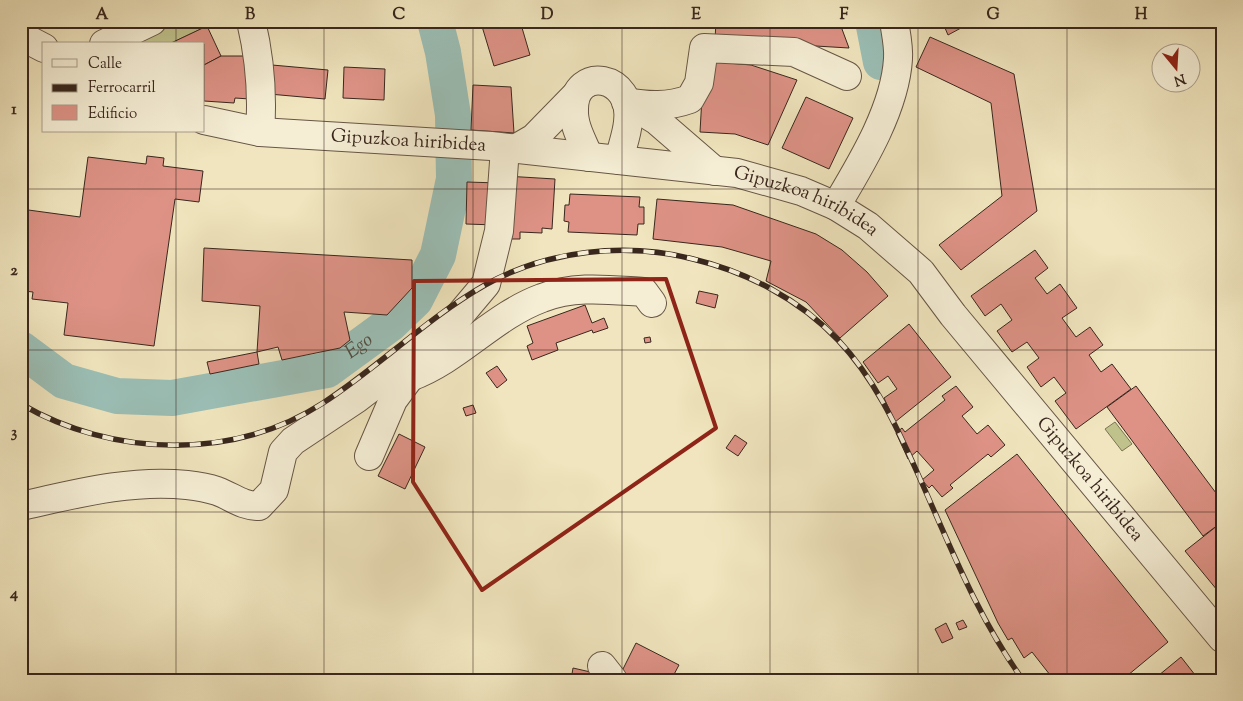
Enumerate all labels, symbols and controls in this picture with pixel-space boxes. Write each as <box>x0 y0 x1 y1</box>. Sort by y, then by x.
text: A <box>96 4 109 27</box>
text: B <box>245 4 255 27</box>
text: C <box>393 4 406 27</box>
text: D <box>541 4 554 27</box>
text: E <box>691 4 701 27</box>
text: F <box>840 4 849 27</box>
text: G <box>986 4 1000 27</box>
text: H <box>1135 4 1148 27</box>
legend <box>42 42 205 132</box>
north arrow <box>1150 42 1200 92</box>
text: Calle <box>88 54 122 75</box>
text: N <box>1171 67 1188 90</box>
text: Ferrocarril <box>88 78 156 99</box>
text: 1 <box>11 99 17 122</box>
text: Edificio <box>88 104 137 125</box>
street label: Gipuzkoa hiribidea <box>330 123 487 159</box>
street label: Gipuzkoa hiribidea <box>731 159 885 243</box>
text: 2 <box>10 260 18 283</box>
water label: Ego <box>339 326 379 367</box>
street label: Gipuzkoa hiribidea <box>1030 411 1150 548</box>
text: 3 <box>11 422 18 445</box>
text: 4 <box>9 583 18 606</box>

